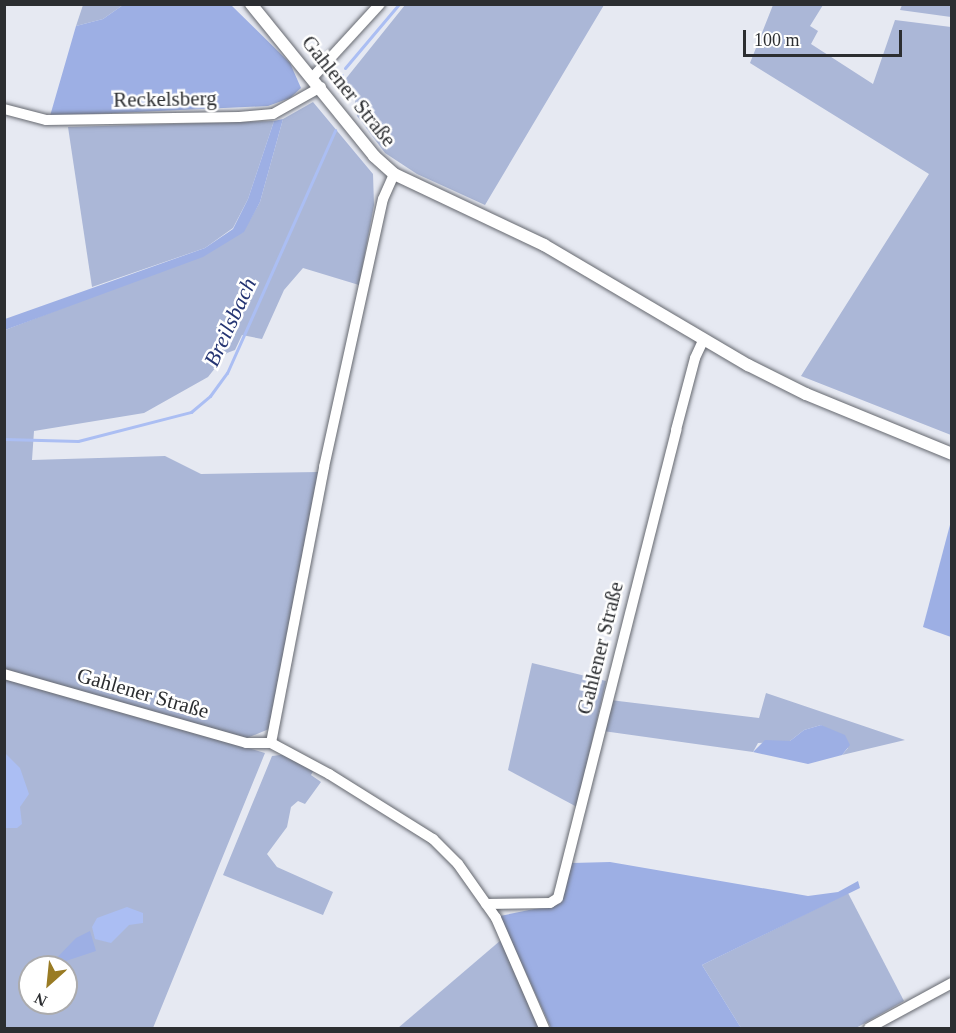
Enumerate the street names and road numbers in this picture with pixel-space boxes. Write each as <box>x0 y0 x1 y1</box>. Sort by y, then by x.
street label: Gahlener Straße <box>296 30 402 152</box>
street label: Reckelsberg <box>113 85 217 113</box>
street label: Gahlener Straße <box>571 579 629 717</box>
street label: Gahlener Straße <box>74 662 212 724</box>

